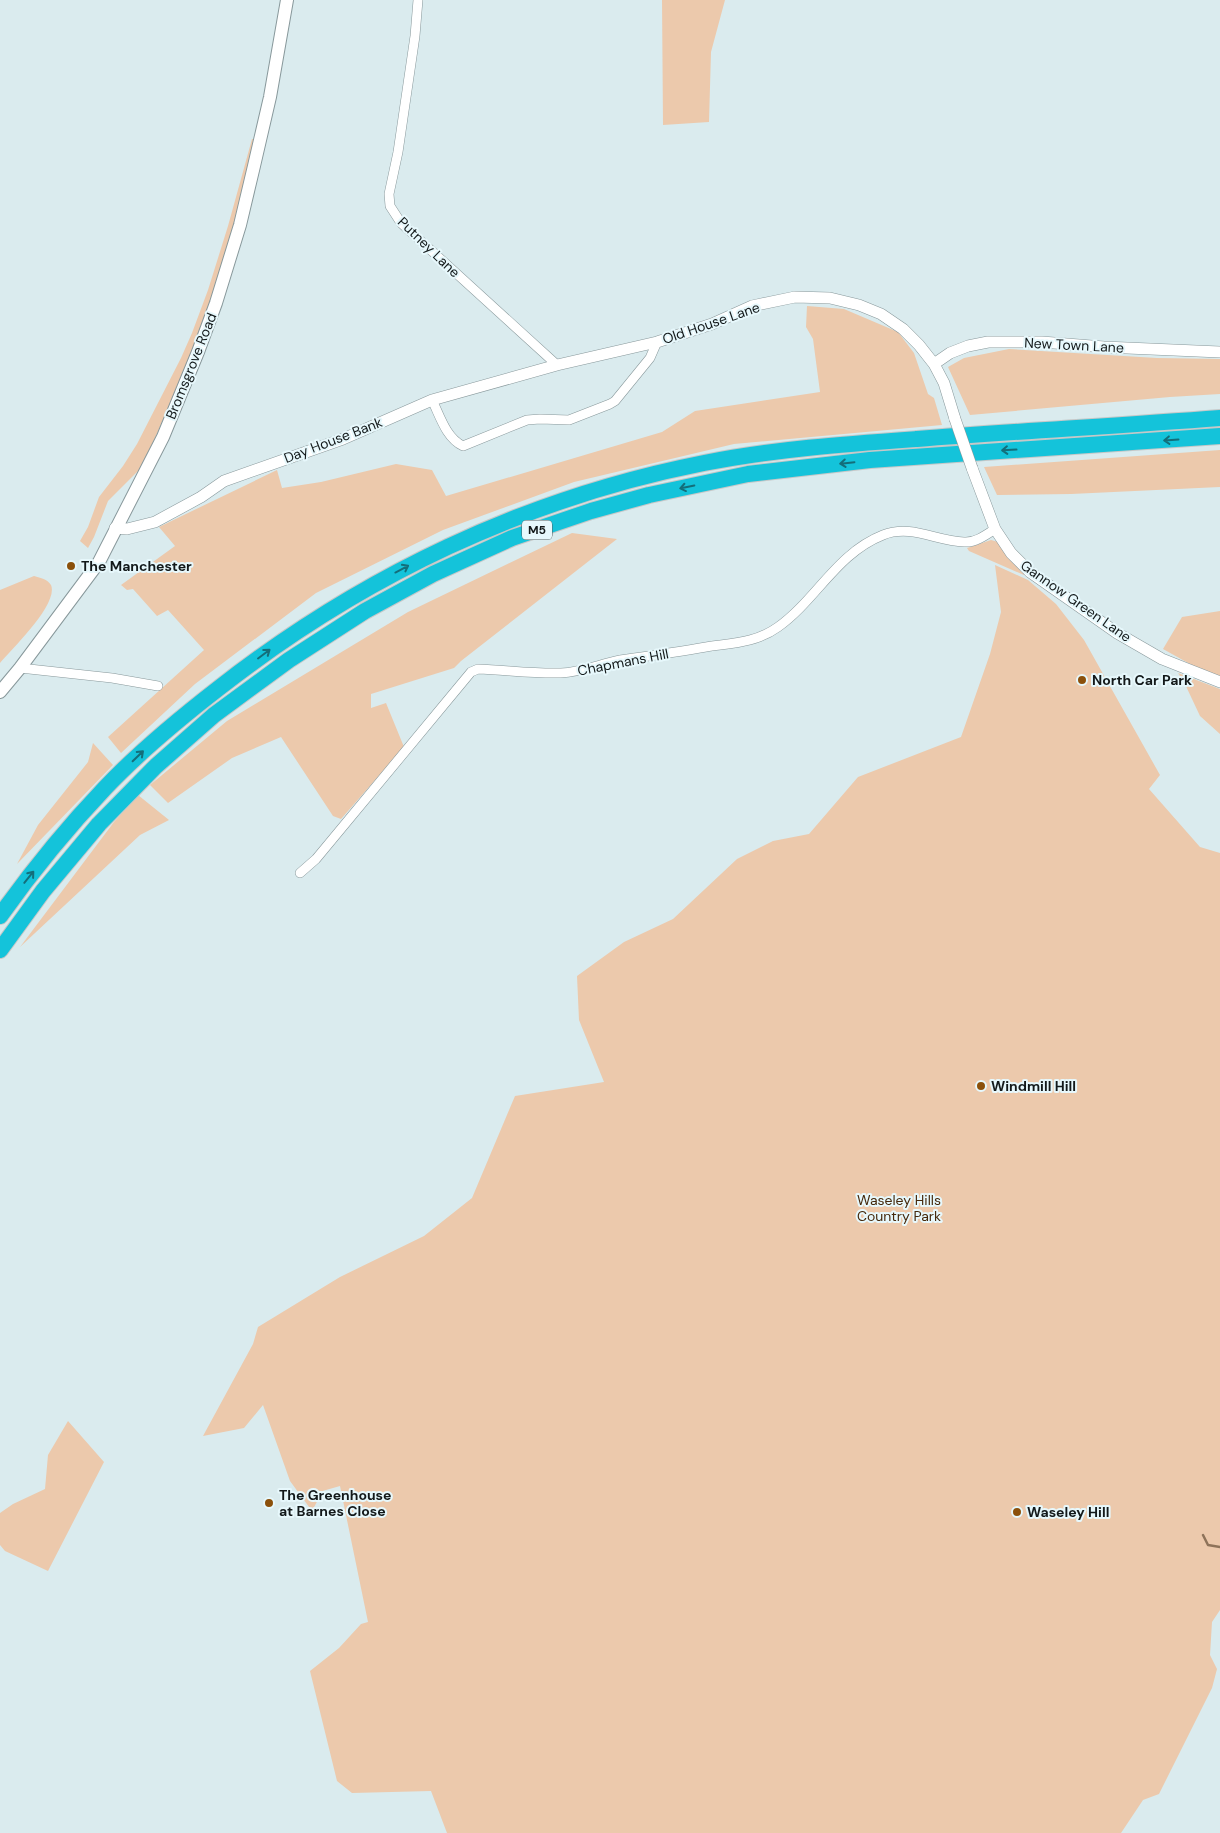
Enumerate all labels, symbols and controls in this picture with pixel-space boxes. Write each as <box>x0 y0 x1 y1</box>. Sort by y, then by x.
street label: Putney Lane <box>394 213 464 281</box>
street label: Old House Lane <box>660 298 762 348</box>
street label: Bromsgrove Road <box>161 310 221 422</box>
street label: New Town Lane <box>1024 333 1124 357</box>
street label: Day House Bank <box>281 413 385 467</box>
one-way arrow <box>1164 435 1180 445</box>
one-way arrow <box>1001 446 1017 455</box>
one-way arrow <box>840 458 856 468</box>
one-way arrow <box>679 483 695 492</box>
road number: M5 <box>522 520 552 540</box>
street label: Gannow Green Lane <box>1017 556 1135 646</box>
place label: The Manchester <box>81 557 192 575</box>
marker: The Manchester <box>65 560 77 572</box>
one-way arrow <box>395 564 410 574</box>
street label: Chapmans Hill <box>576 644 670 680</box>
one-way arrow <box>257 649 271 659</box>
place label: North Car Park <box>1092 671 1192 689</box>
marker: North Car Park <box>1076 674 1088 686</box>
one-way arrow <box>131 750 144 762</box>
one-way arrow <box>24 871 35 884</box>
place label: Windmill Hill <box>991 1077 1076 1095</box>
marker: Windmill Hill <box>975 1080 987 1092</box>
park label: Waseley Hills Country Park <box>857 1191 941 1225</box>
place label: The Greenhouse at Barnes Close <box>279 1486 391 1520</box>
marker: The Greenhouse at Barnes Close <box>263 1497 275 1509</box>
place label: Waseley Hill <box>1027 1503 1109 1521</box>
marker: Waseley Hill <box>1011 1506 1023 1518</box>

